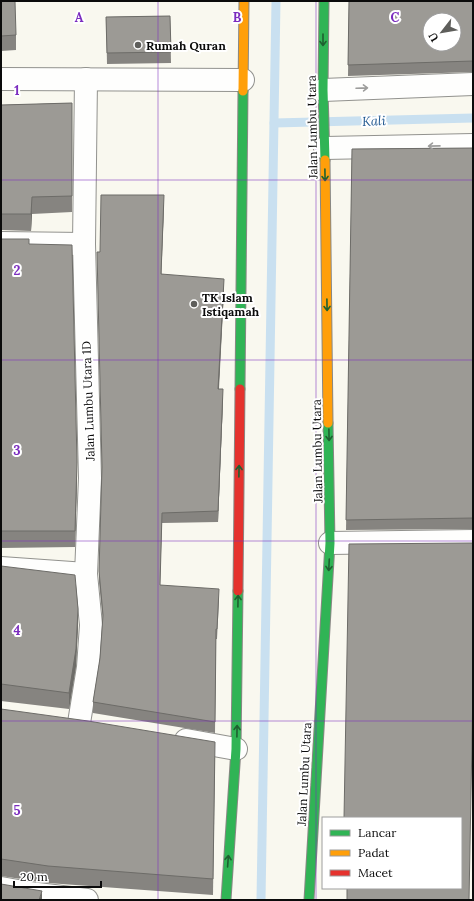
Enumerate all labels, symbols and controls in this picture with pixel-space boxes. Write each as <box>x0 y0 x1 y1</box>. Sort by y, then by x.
text: A <box>75 9 84 26</box>
text: B <box>233 9 242 26</box>
text: C <box>391 9 400 26</box>
north arrow <box>422 12 462 52</box>
text: U <box>425 29 442 44</box>
one-way arrow <box>319 33 327 46</box>
place label: Rumah Quran <box>146 38 226 53</box>
marker: Rumah Quran <box>133 40 143 50</box>
street label: Jalan Lumbu Utara <box>304 75 320 180</box>
text: 1 <box>14 82 20 99</box>
one-way arrow <box>355 84 368 92</box>
water label: Kali <box>362 112 387 130</box>
one-way arrow <box>428 142 441 150</box>
one-way arrow <box>321 168 329 181</box>
text: 2 <box>14 262 21 279</box>
place label: TK Islam Istiqamah <box>202 290 260 319</box>
one-way arrow <box>323 298 331 311</box>
marker: TK Islam Istiqamah <box>189 299 199 309</box>
street label: Jalan Lumbu Utara 1D <box>78 341 98 462</box>
street label: Jalan Lumbu Utara <box>309 399 325 504</box>
one-way arrow <box>325 428 332 441</box>
text: 3 <box>13 442 21 459</box>
one-way arrow <box>235 465 243 478</box>
one-way arrow <box>325 558 332 571</box>
one-way arrow <box>234 595 242 608</box>
text: 4 <box>13 622 21 639</box>
street label: Jalan Lumbu Utara <box>294 722 314 827</box>
one-way arrow <box>233 725 240 738</box>
text: 5 <box>13 802 21 819</box>
legend <box>322 817 462 889</box>
text: Lancar <box>358 825 397 840</box>
text: Padat <box>358 845 390 860</box>
one-way arrow <box>225 855 232 868</box>
scale bar <box>14 863 101 889</box>
text: Macet <box>358 865 393 880</box>
text: 20 m <box>20 869 48 884</box>

